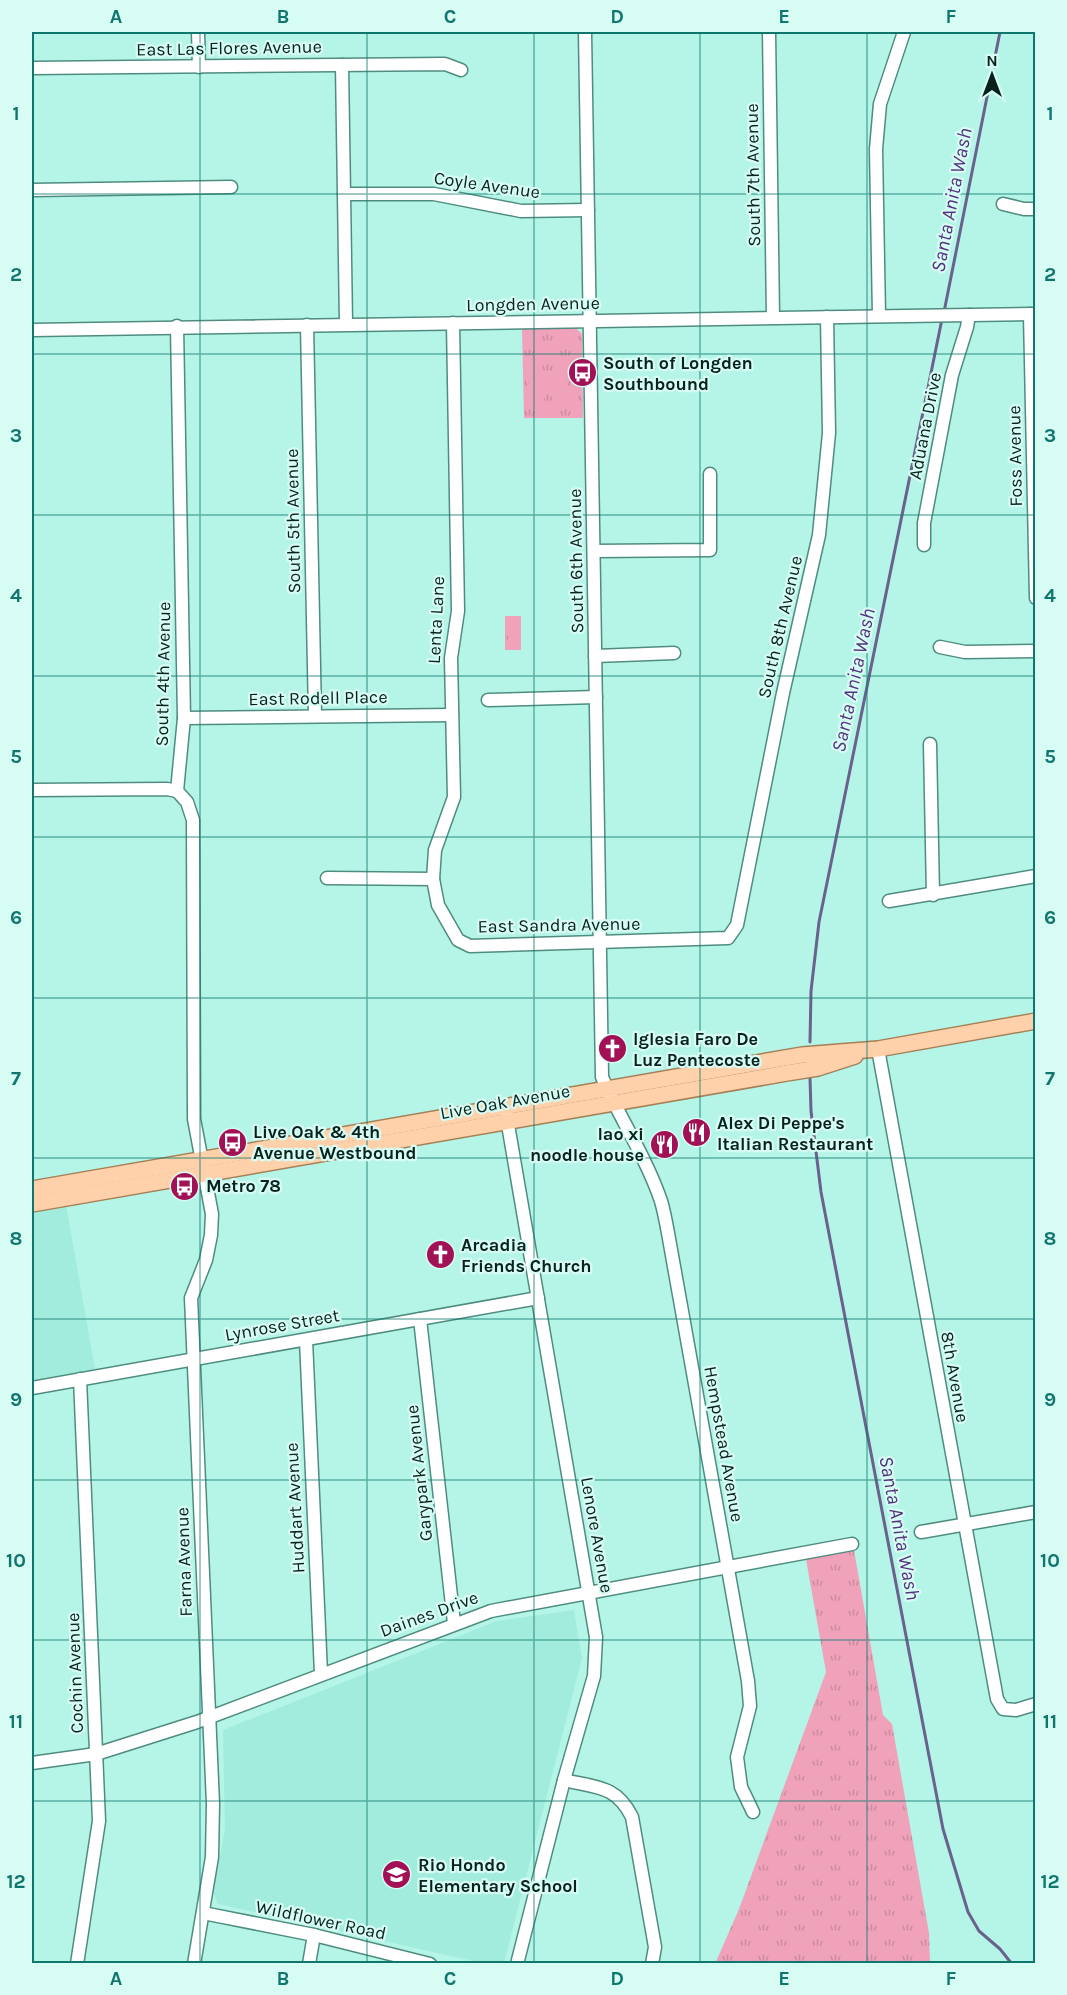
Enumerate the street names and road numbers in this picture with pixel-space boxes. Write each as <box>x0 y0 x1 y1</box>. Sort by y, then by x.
street label: East Las Flores Avenue <box>136 35 322 61</box>
street label: South 7th Avenue <box>741 103 765 247</box>
street label: Coyle Avenue <box>432 167 542 203</box>
street label: Longden Avenue <box>466 292 600 316</box>
street label: Aduana Drive <box>904 370 946 482</box>
street label: Foss Avenue <box>1003 405 1027 507</box>
street label: South 5th Avenue <box>281 448 305 594</box>
street label: South 6th Avenue <box>564 488 588 634</box>
street label: South 8th Avenue <box>753 554 807 700</box>
street label: Lenta Lane <box>423 576 449 664</box>
street label: South 4th Avenue <box>151 601 175 747</box>
street label: East Rodell Place <box>248 686 388 710</box>
street label: East Sandra Avenue <box>477 913 641 937</box>
street label: Live Oak Avenue <box>438 1080 572 1124</box>
street label: Lynrose Street <box>223 1304 341 1346</box>
street label: 8th Avenue <box>936 1330 974 1424</box>
street label: Hempstead Avenue <box>699 1364 749 1524</box>
street label: Garypark Avenue <box>401 1404 437 1542</box>
street label: Huddart Avenue <box>281 1442 309 1574</box>
street label: Lenore Avenue <box>576 1475 618 1595</box>
street label: Farna Avenue <box>171 1507 197 1617</box>
street label: Daines Drive <box>377 1586 481 1642</box>
street label: Cochin Avenue <box>62 1612 88 1734</box>
street label: Wildflower Road <box>254 1895 388 1945</box>

